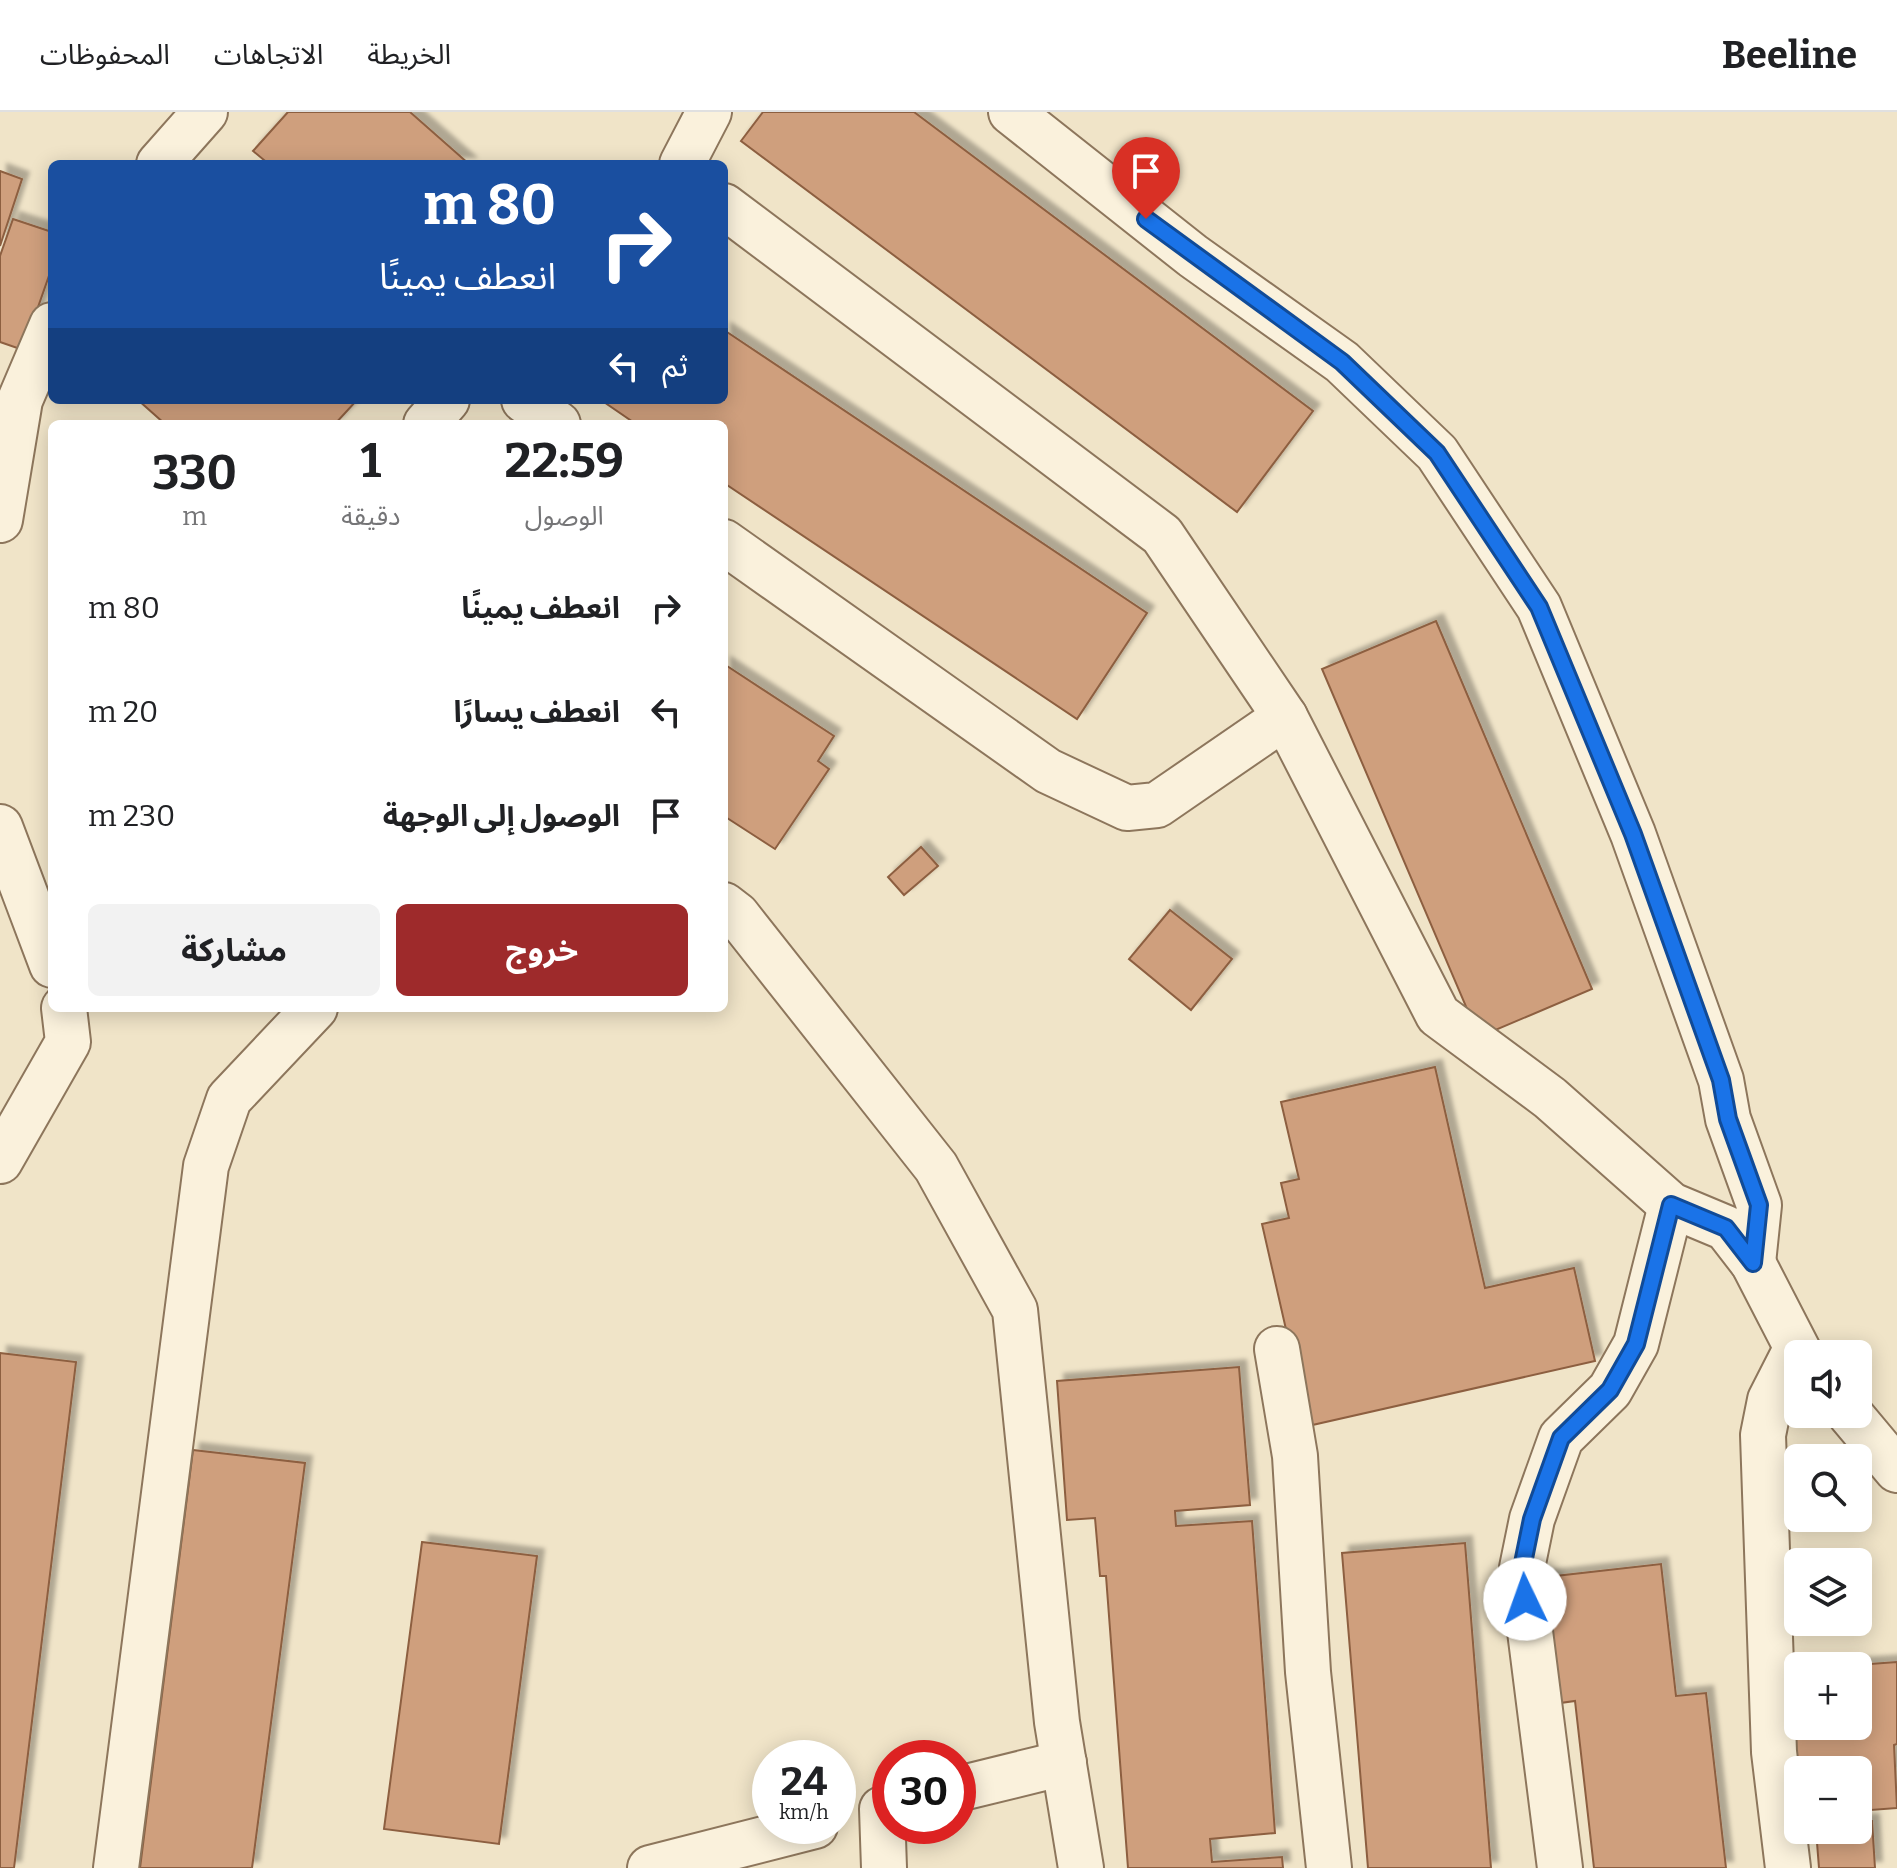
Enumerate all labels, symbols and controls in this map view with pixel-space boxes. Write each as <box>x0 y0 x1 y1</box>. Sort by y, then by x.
text: Beeline <box>1722 32 1857 78</box>
text: المحفوظات <box>40 38 170 71</box>
text: الاتجاهات <box>214 38 323 71</box>
text: الخريطة <box>367 38 451 71</box>
pin <box>1112 137 1180 219</box>
icon: arrive <box>1124 149 1168 193</box>
text: 80 m <box>423 172 556 239</box>
icon: right <box>584 192 688 296</box>
text: انعطف يمينًا <box>379 255 556 299</box>
icon: left <box>602 344 646 388</box>
text: ثم <box>662 348 688 384</box>
text: 1 <box>360 432 381 490</box>
text: 22:59 <box>505 432 624 490</box>
text: 330 <box>152 444 237 502</box>
text: m <box>182 501 207 532</box>
text: دقيقة <box>341 501 400 532</box>
text: الوصول <box>525 501 604 532</box>
icon: right <box>644 586 688 630</box>
text: 80 m <box>88 590 160 626</box>
text: انعطف يمينًا <box>461 590 620 626</box>
icon: left <box>644 690 688 734</box>
text: 20 m <box>88 694 158 730</box>
text: انعطف يسارًا <box>453 694 620 730</box>
icon: arrive <box>644 794 688 838</box>
text: 230 m <box>88 798 175 834</box>
text: الوصول إلى الوجهة <box>383 798 620 834</box>
button: مشاركة <box>88 904 380 996</box>
button: خروج <box>396 904 688 996</box>
map controls <box>1784 1340 1872 1844</box>
button: sound <box>1784 1340 1872 1428</box>
button: search <box>1784 1444 1872 1532</box>
button: layers <box>1784 1548 1872 1636</box>
position arrow <box>1483 1557 1567 1641</box>
button: + <box>1784 1652 1872 1740</box>
speed limit sign: 30 <box>872 1740 976 1844</box>
button: − <box>1784 1756 1872 1844</box>
text: 24 <box>781 1758 827 1806</box>
text: km/h <box>779 1800 829 1824</box>

